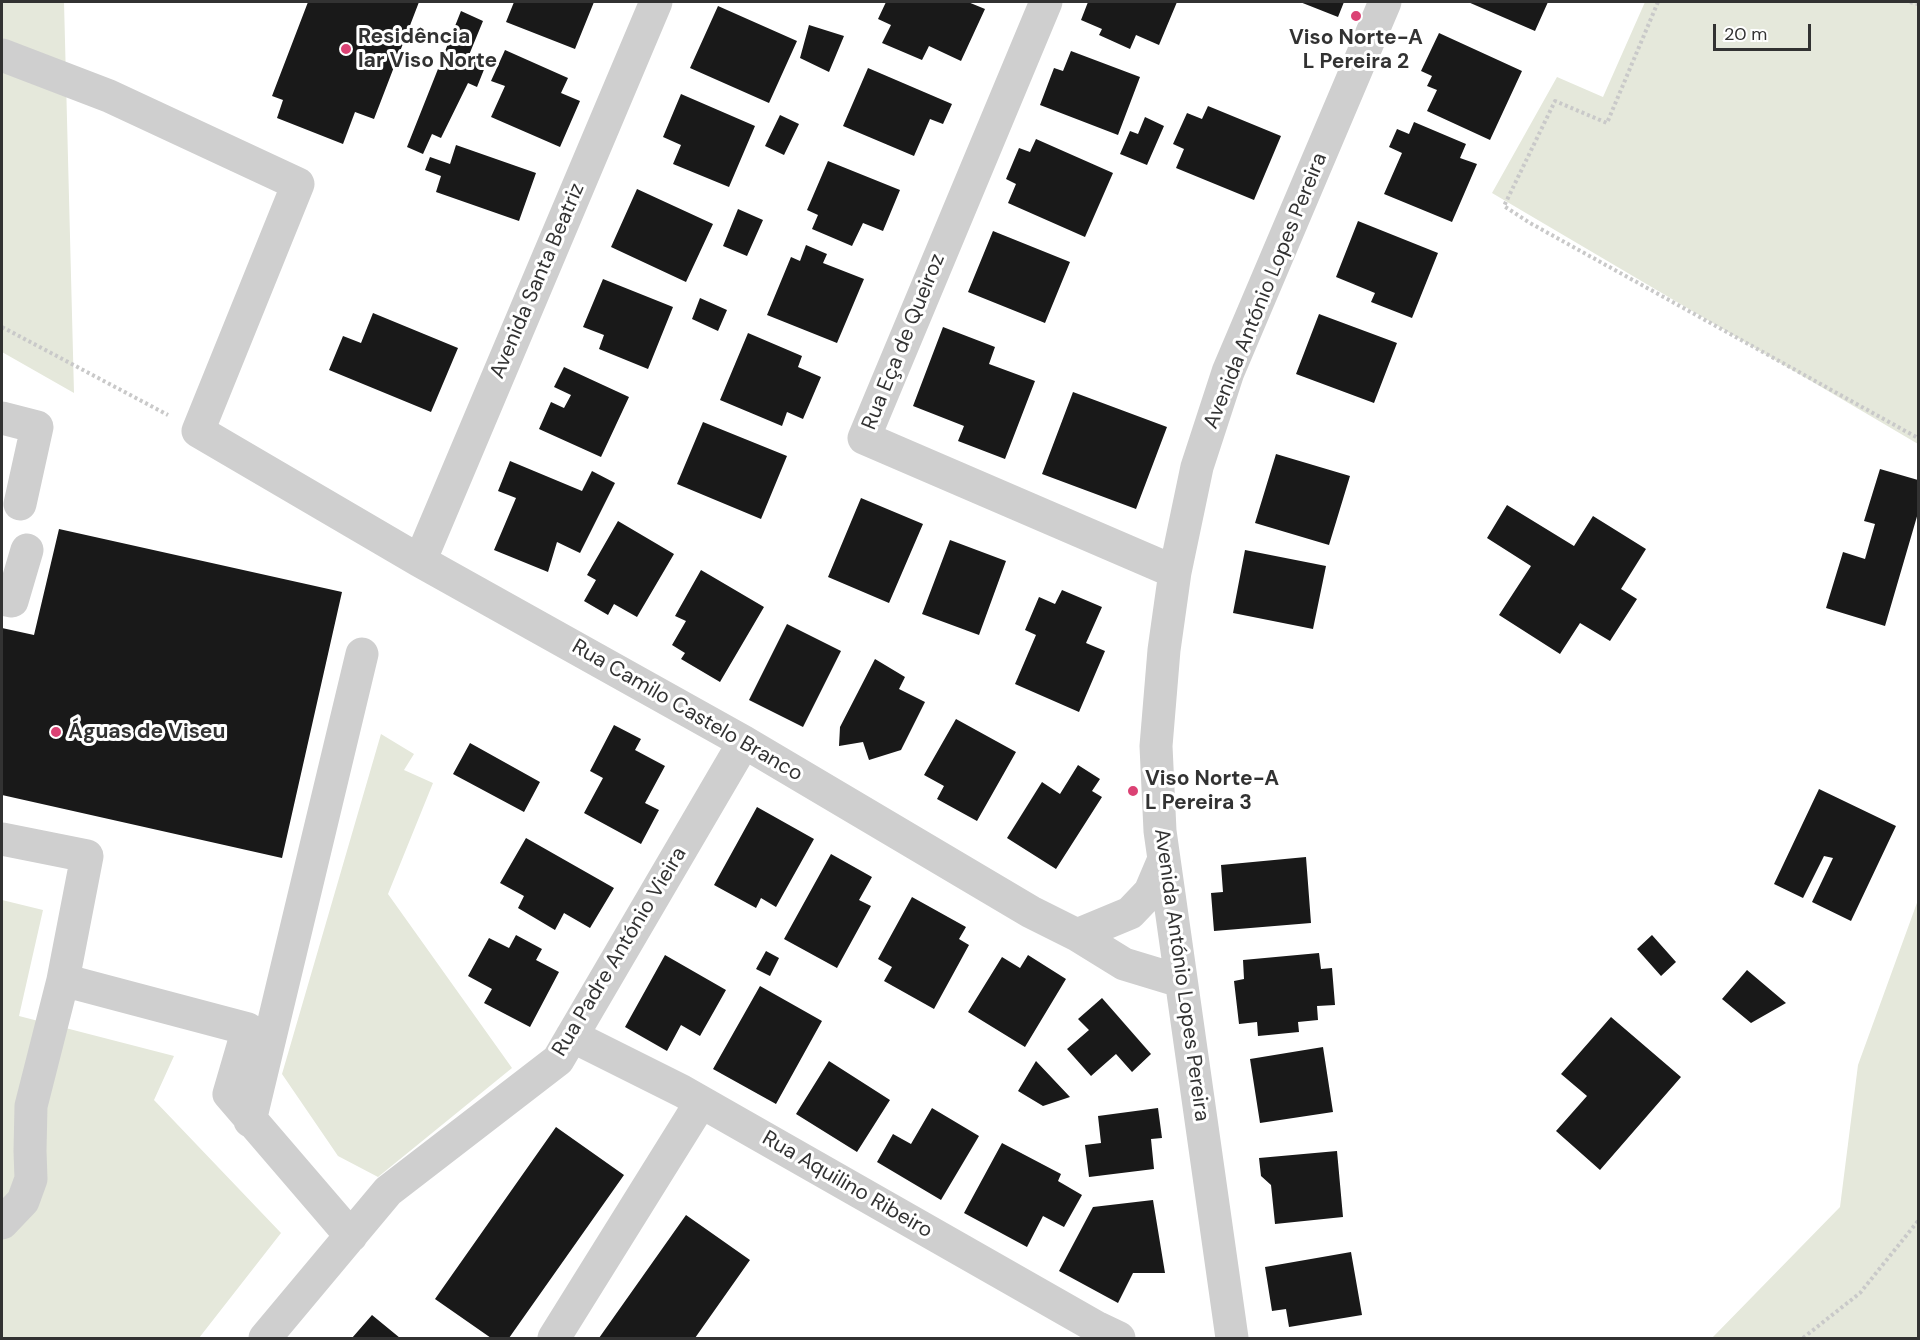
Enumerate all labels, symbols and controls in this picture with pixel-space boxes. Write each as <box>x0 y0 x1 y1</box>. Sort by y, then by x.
marker: Viso Norte-A L Pereira 2 <box>1349 9 1363 23</box>
scale bar <box>1716 12 1814 50</box>
text: 20 m <box>1724 22 1767 46</box>
place label: Residência lar Viso Norte <box>358 24 497 74</box>
place label: Viso Norte-A L Pereira 2 <box>1289 25 1423 75</box>
marker: Residência lar Viso Norte <box>339 42 353 56</box>
street label: Avenida António Lopes Pereira <box>1199 149 1333 433</box>
street label: Avenida Santa Beatriz <box>485 179 591 383</box>
street label: Rua Eça de Queiroz <box>857 250 951 434</box>
street label: Rua Camilo Castelo Branco <box>567 635 807 787</box>
place label: Águas de Viseu <box>68 719 225 745</box>
marker: Águas de Viseu <box>49 725 63 739</box>
place label: Viso Norte-A L Pereira 3 <box>1145 766 1279 816</box>
marker: Viso Norte-A L Pereira 3 <box>1126 784 1140 798</box>
street label: Avenida António Lopes Pereira <box>1148 827 1214 1123</box>
street label: Rua Padre António Vieira <box>548 843 692 1061</box>
street label: Rua Aquilino Ribeiro <box>757 1126 937 1244</box>

